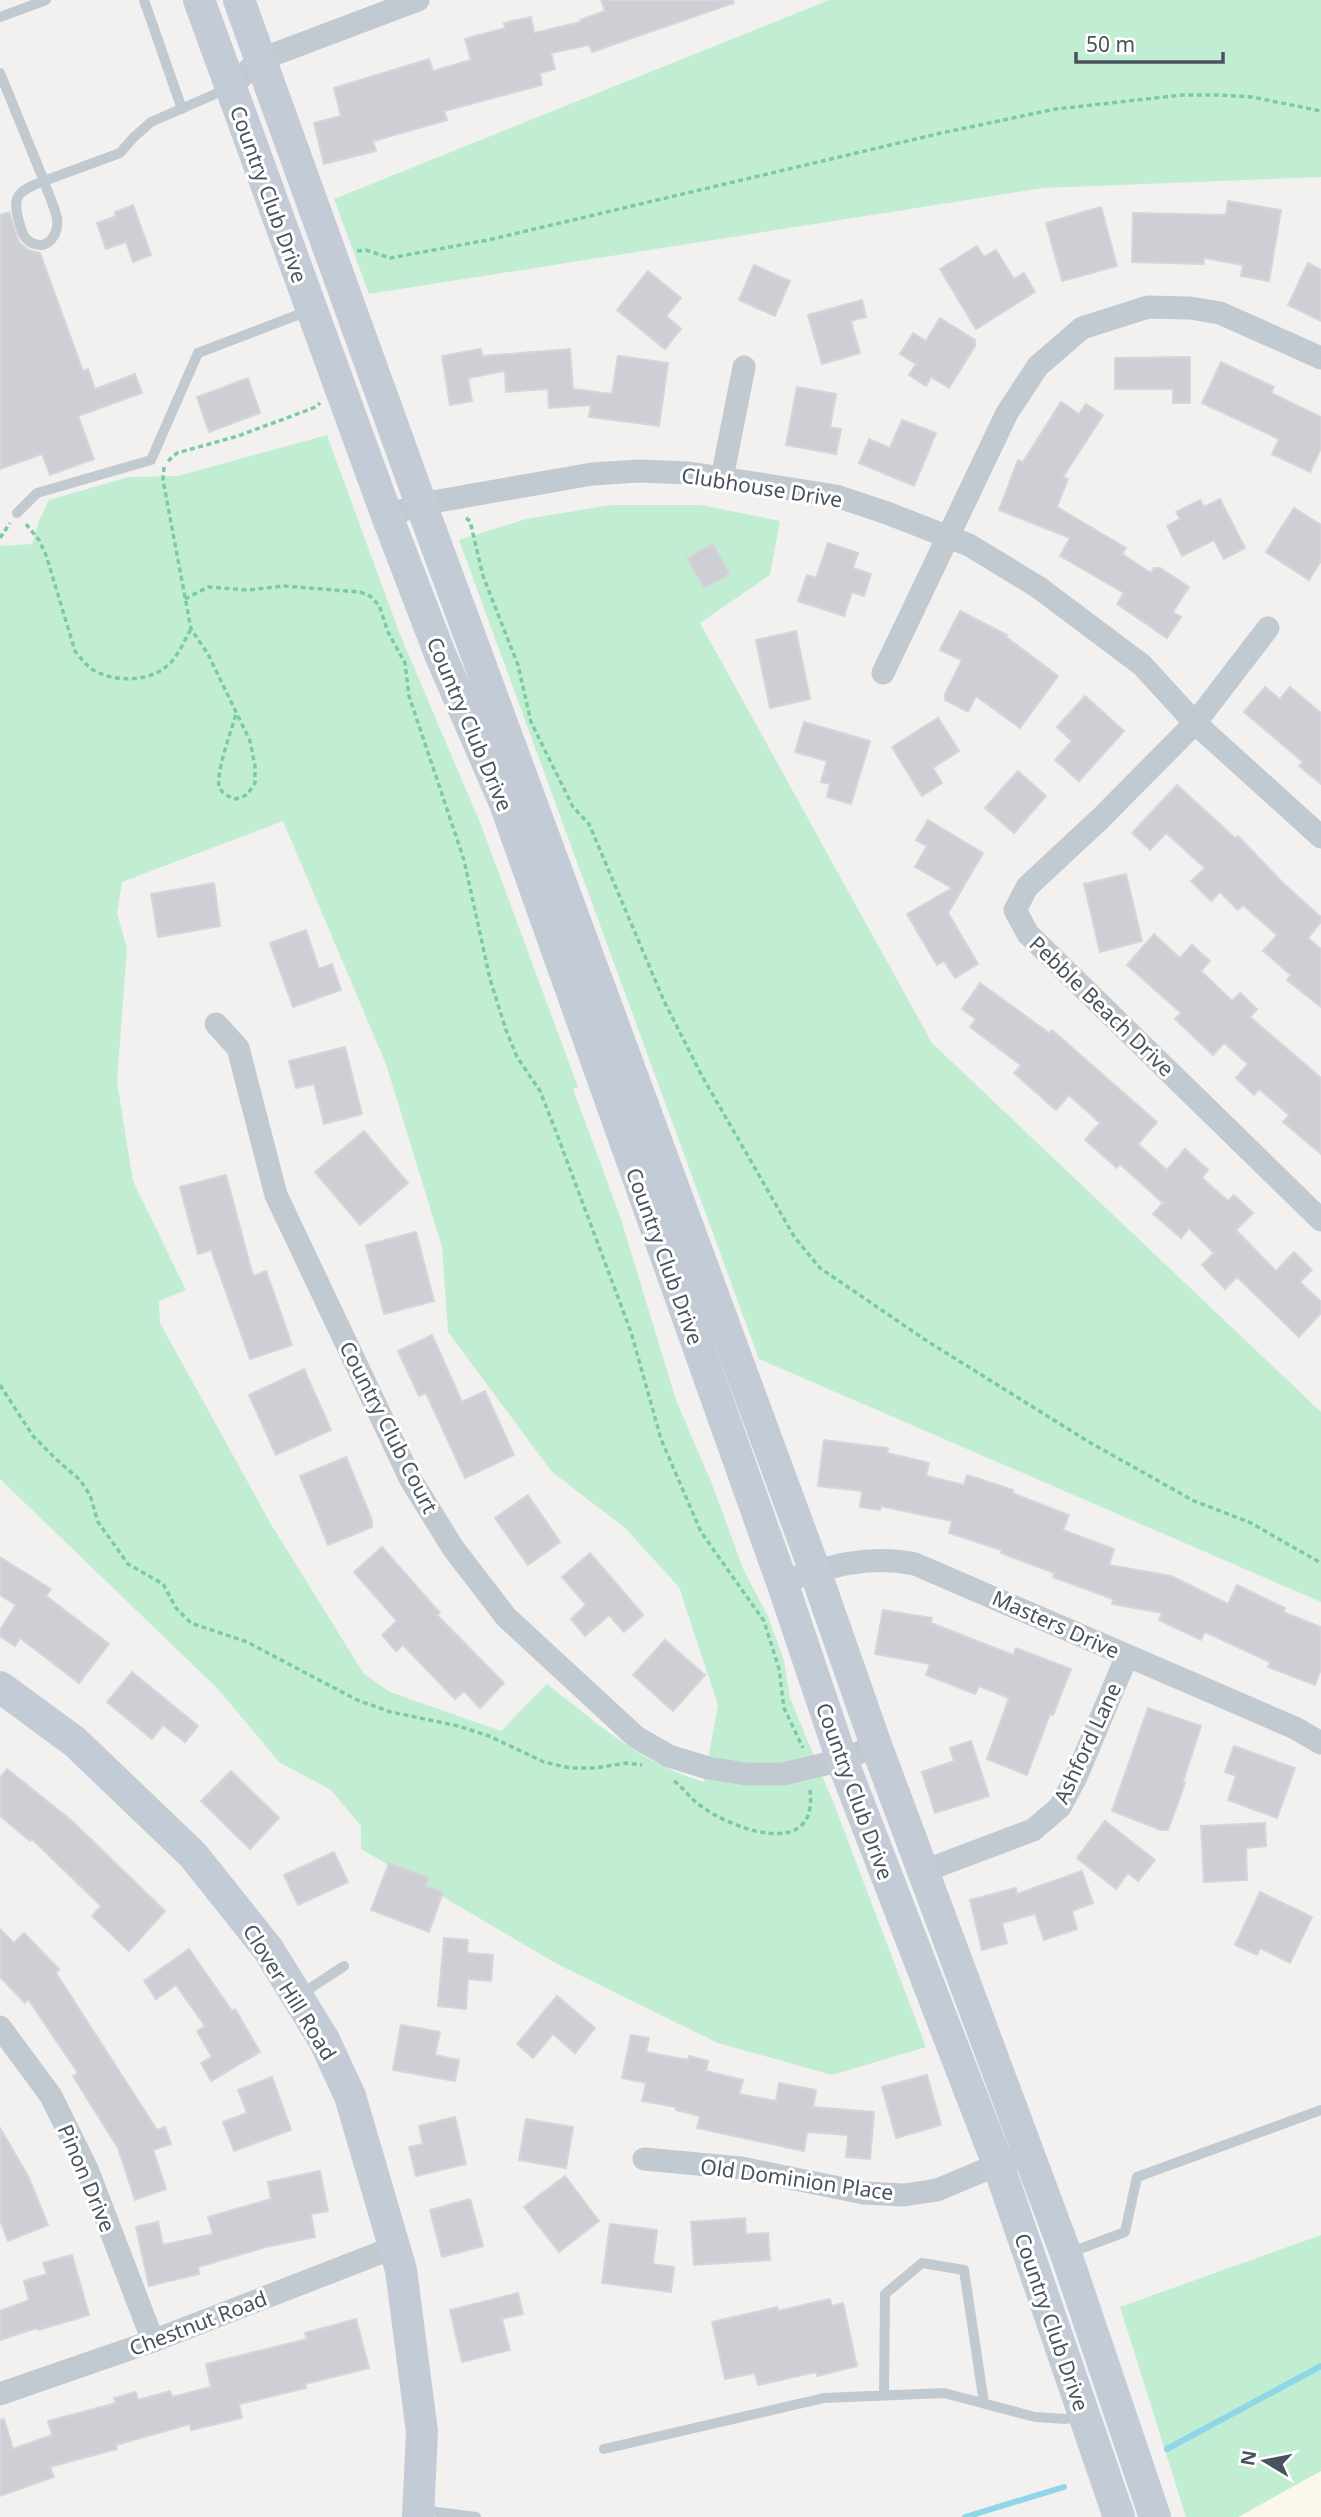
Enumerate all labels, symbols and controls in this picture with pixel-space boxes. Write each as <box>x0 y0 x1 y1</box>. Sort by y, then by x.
scale bar <box>1076 21 1223 65</box>
text: 50 m <box>1086 30 1135 58</box>
street label: Country Club Drive <box>224 102 314 286</box>
street label: Clubhouse Drive <box>680 460 844 514</box>
street label: Country Club Drive <box>421 633 519 815</box>
street label: Pebble Beach Drive <box>1024 930 1180 1082</box>
street label: Country Club Drive <box>620 1164 710 1348</box>
street label: Country Club Court <box>333 1336 445 1518</box>
street label: Masters Drive <box>988 1583 1124 1665</box>
street label: Ashford Lane <box>1047 1678 1127 1808</box>
street label: Country Club Drive <box>810 1699 900 1883</box>
street label: Clover Hill Road <box>237 1919 343 2065</box>
street label: Pinon Drive <box>52 2120 122 2236</box>
street label: Old Dominion Place <box>699 2152 895 2206</box>
street label: Country Club Drive <box>1008 2229 1096 2415</box>
street label: Chestnut Road <box>125 2284 271 2362</box>
north arrow <box>1230 2426 1300 2496</box>
text: N <box>1234 2448 1262 2468</box>

